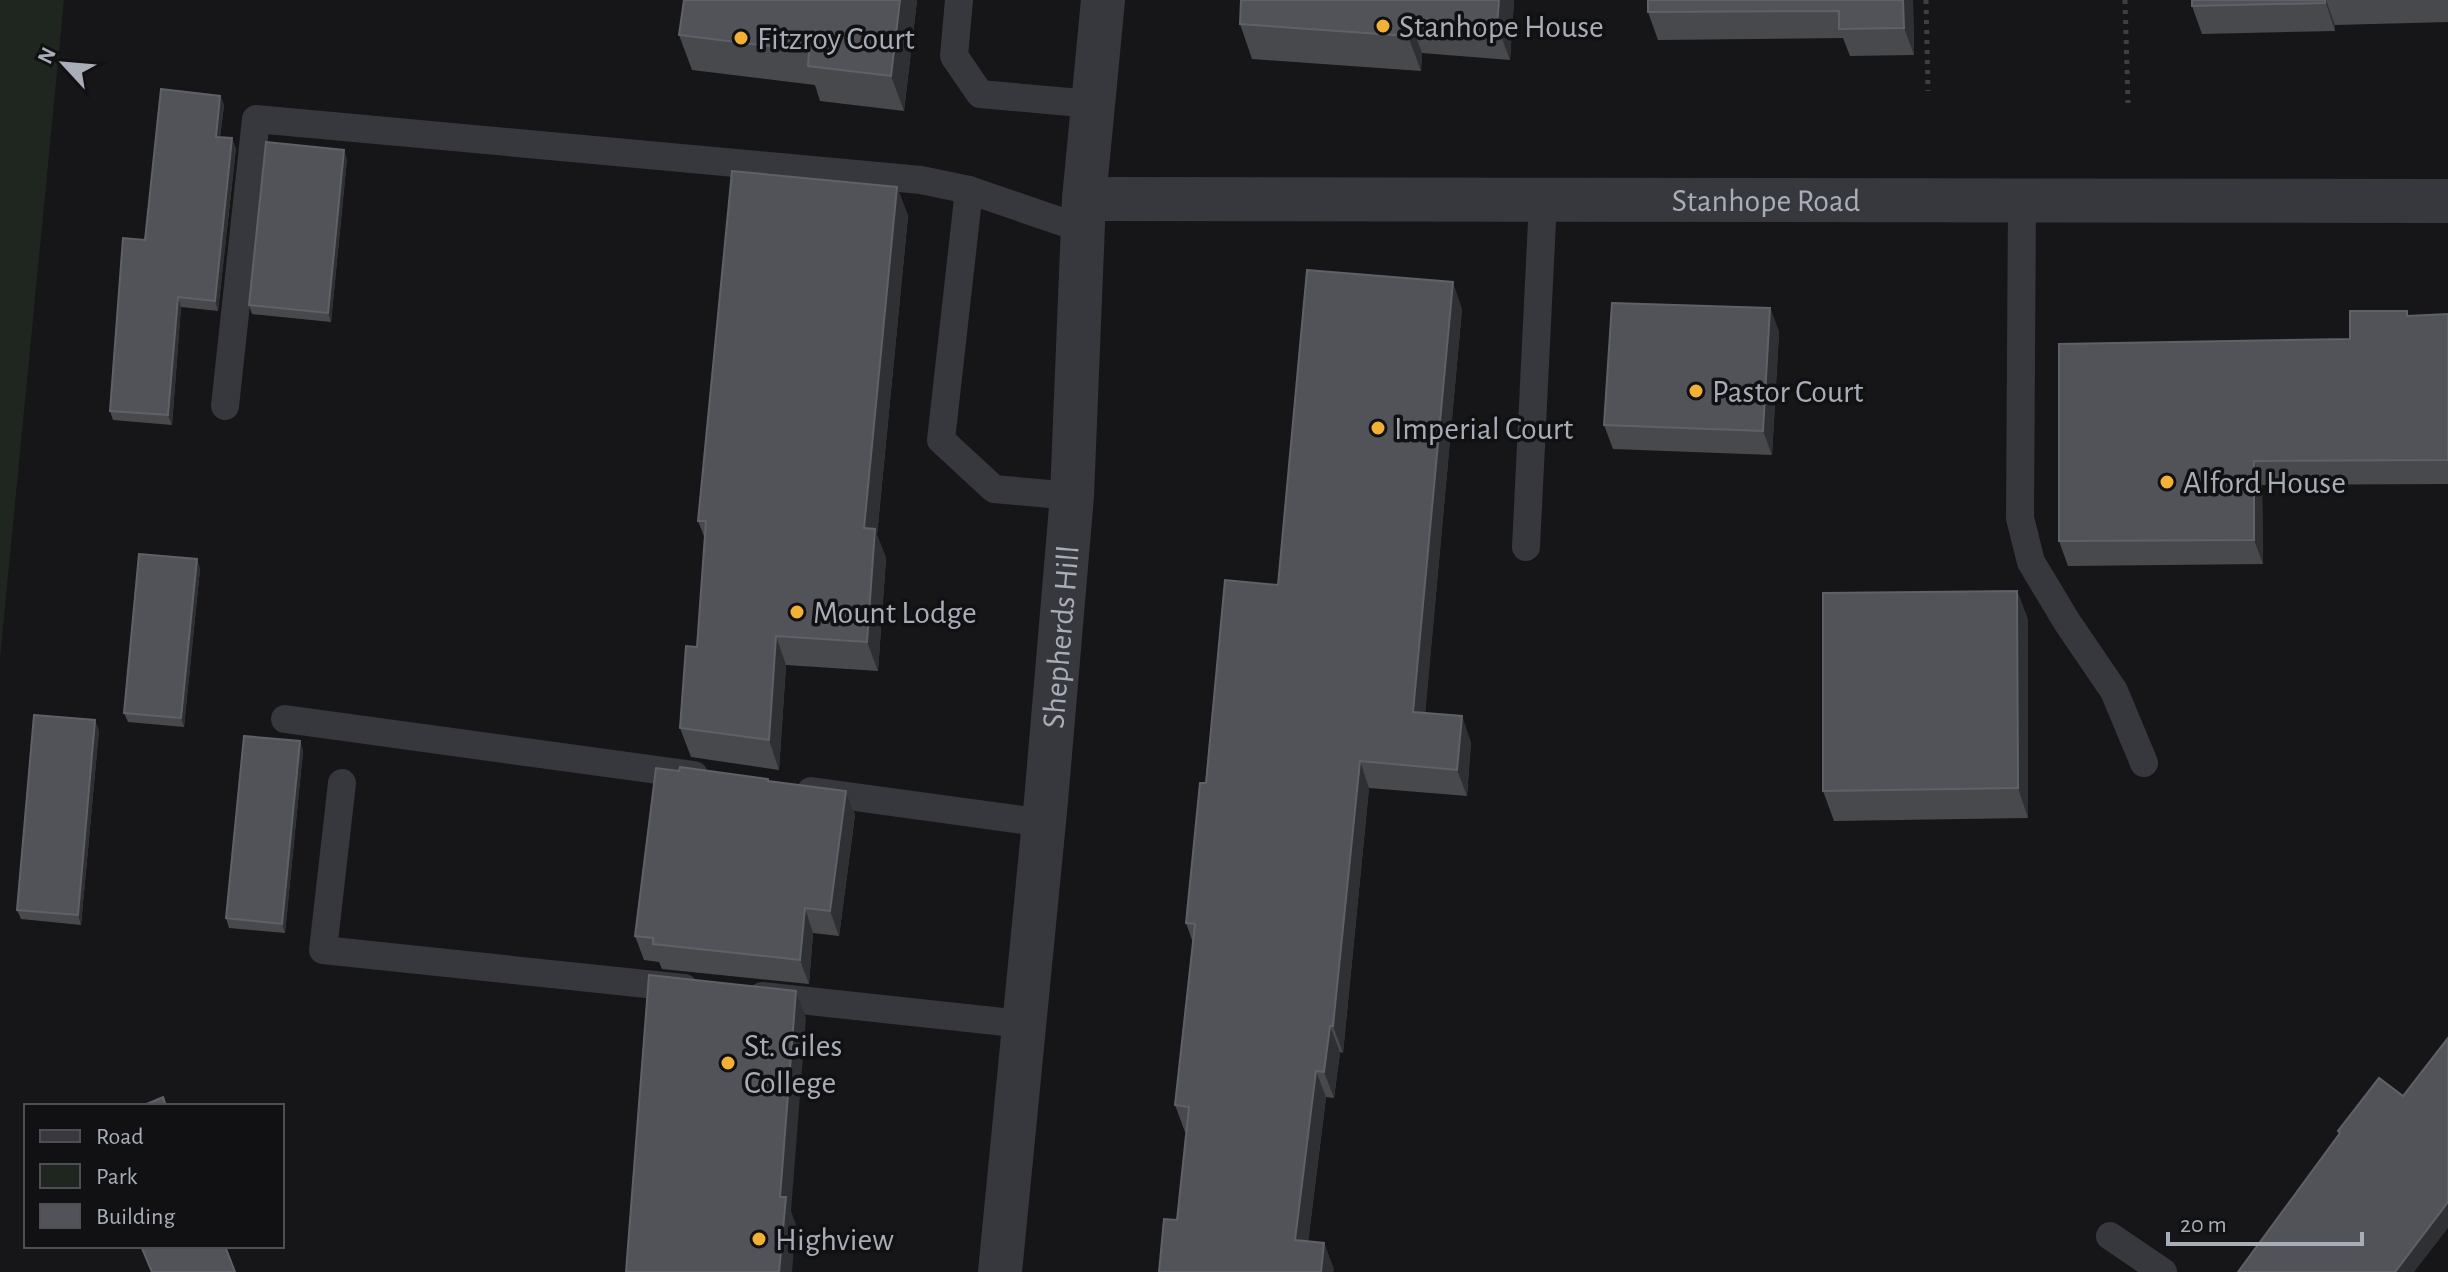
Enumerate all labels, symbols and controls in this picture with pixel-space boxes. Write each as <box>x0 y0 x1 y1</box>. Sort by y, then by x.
place label: Stanhope House <box>1399 11 1604 43</box>
marker: Stanhope House <box>1374 17 1392 35</box>
place label: Fitzroy Court <box>757 23 915 55</box>
north arrow <box>24 24 104 104</box>
marker: Fitzroy Court <box>732 29 750 47</box>
text: N <box>34 44 60 67</box>
street label: Stanhope Road <box>1672 185 1860 217</box>
place label: Pastor Court <box>1712 376 1863 408</box>
marker: Pastor Court <box>1687 382 1705 400</box>
place label: Imperial Court <box>1394 413 1573 445</box>
marker: Imperial Court <box>1369 419 1387 437</box>
place label: Alford House <box>2183 467 2346 499</box>
marker: Alford House <box>2158 473 2176 491</box>
street label: Shepherds Hill <box>1037 544 1085 730</box>
place label: Mount Lodge <box>813 597 977 629</box>
marker: Mount Lodge <box>788 603 806 621</box>
place label: St. Giles College <box>744 1030 842 1099</box>
marker: St. Giles College <box>719 1054 737 1072</box>
legend <box>24 1104 284 1248</box>
text: Road <box>96 1125 144 1149</box>
text: Park <box>96 1165 137 1189</box>
scale bar <box>2168 1196 2362 1246</box>
text: Building <box>96 1205 175 1229</box>
text: 20 m <box>2180 1213 2227 1237</box>
place label: Highview <box>775 1224 894 1256</box>
marker: Highview <box>750 1230 768 1248</box>

